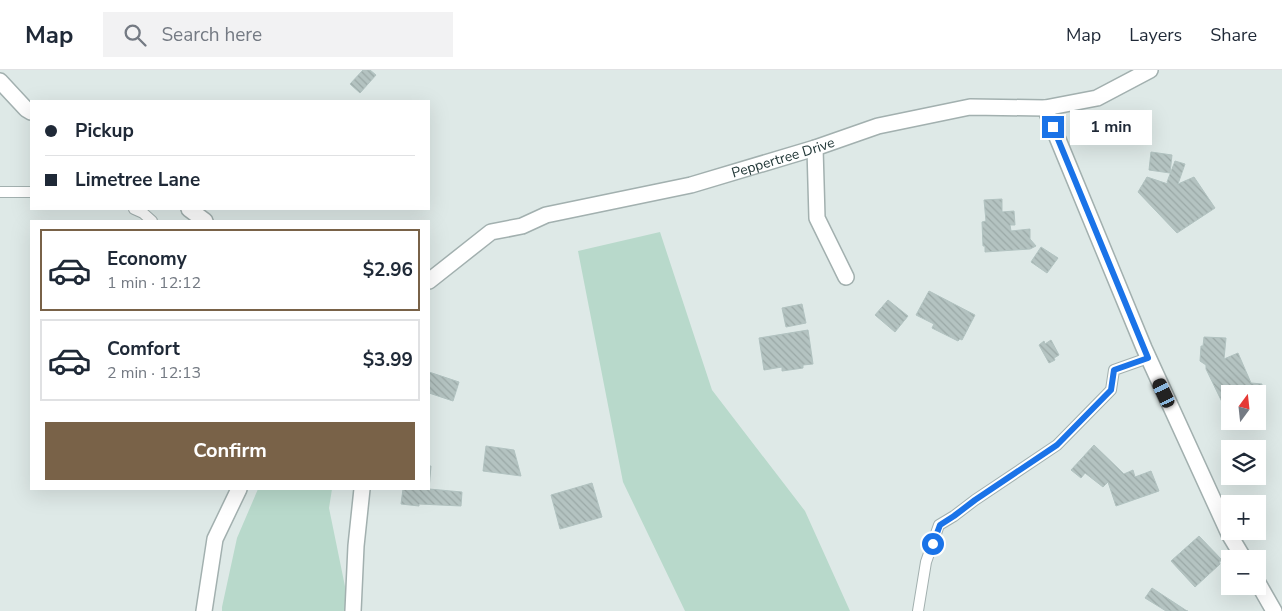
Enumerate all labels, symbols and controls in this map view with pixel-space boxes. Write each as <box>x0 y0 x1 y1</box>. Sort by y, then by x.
search box <box>103 12 453 57</box>
text: Map <box>25 19 73 51</box>
icon: search <box>121 21 149 49</box>
text: Search here <box>161 22 262 48</box>
text: Map <box>1066 23 1101 47</box>
text: Layers <box>1129 23 1182 47</box>
text: Share <box>1210 23 1257 47</box>
callout: 1 min <box>1070 110 1153 144</box>
route end <box>1042 116 1064 138</box>
text: 1 min <box>1090 116 1132 138</box>
text: Pickup <box>75 118 134 144</box>
street label: Peppertree Drive <box>729 132 837 182</box>
text: Limetree Lane <box>75 167 200 193</box>
text: Economy <box>107 246 187 272</box>
icon: car <box>47 248 92 293</box>
text: $2.96 <box>363 257 413 283</box>
text: 1 min · 12:12 <box>107 272 201 294</box>
text: Comfort <box>107 336 180 362</box>
icon: car <box>47 338 92 383</box>
text: $3.99 <box>363 347 413 373</box>
text: 2 min · 12:13 <box>107 362 201 384</box>
car <box>1150 376 1177 410</box>
north arrow <box>1221 385 1266 430</box>
map controls <box>1221 385 1266 595</box>
button: Confirm <box>45 422 415 480</box>
button: layers <box>1221 440 1266 485</box>
button: + <box>1221 495 1266 540</box>
route start <box>922 533 944 555</box>
button: − <box>1221 550 1266 595</box>

